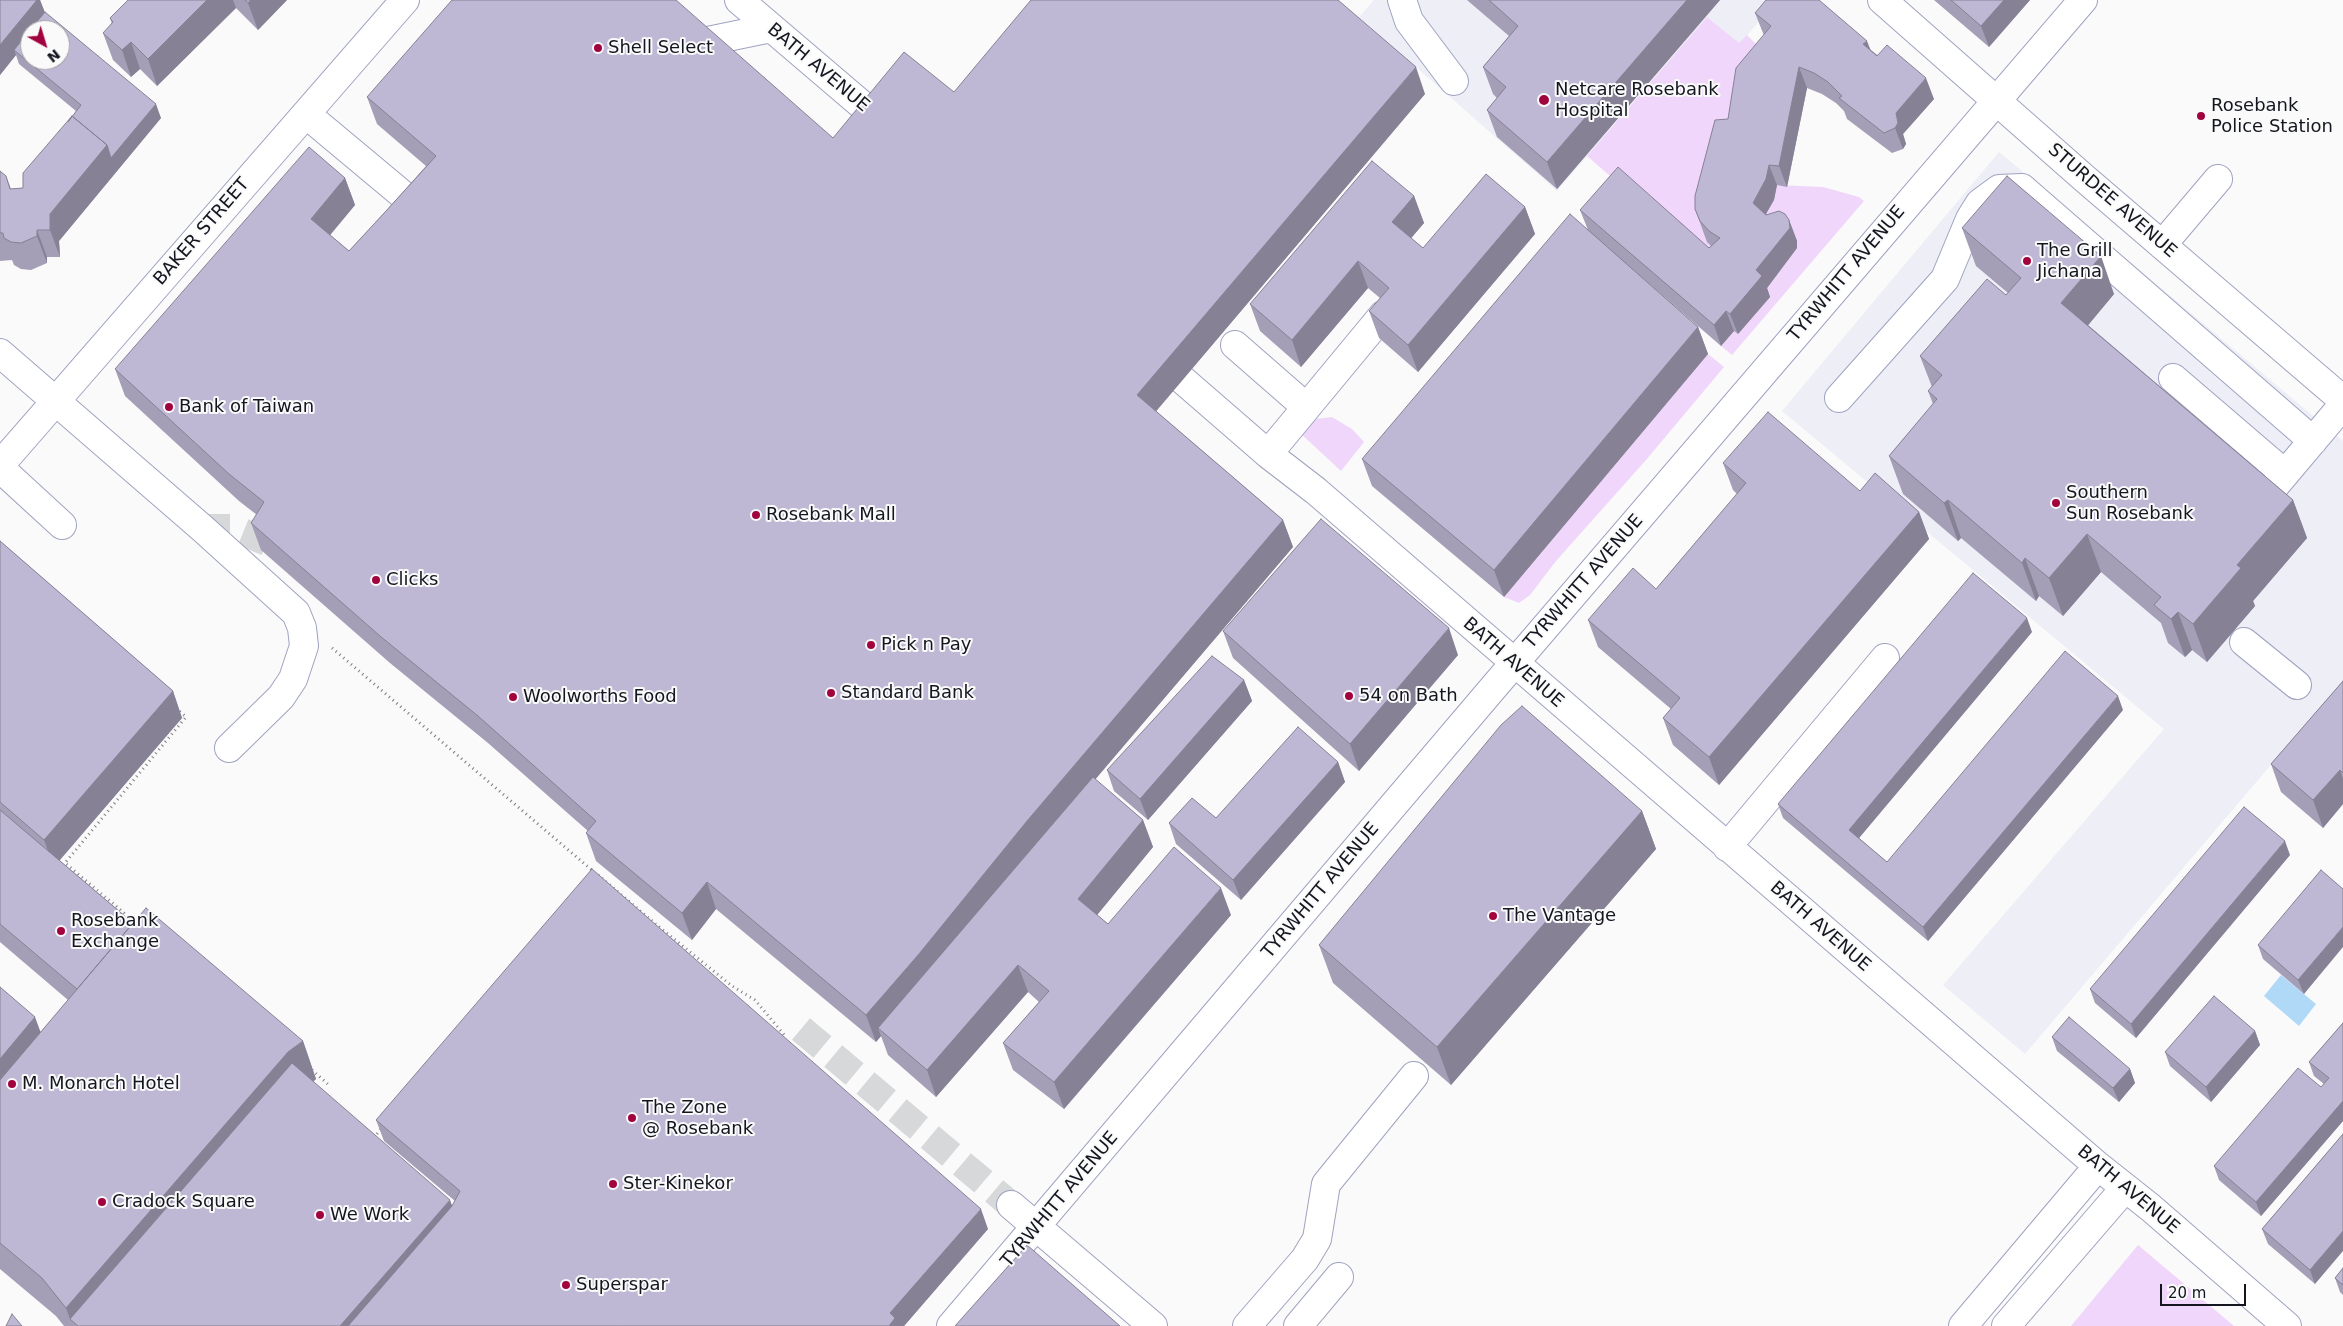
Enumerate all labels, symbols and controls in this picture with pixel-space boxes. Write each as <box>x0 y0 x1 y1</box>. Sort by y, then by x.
street label: BATH AVENUE <box>763 19 873 117</box>
north arrow <box>20 20 70 70</box>
place label: Shell Select <box>608 37 713 59</box>
marker: Shell Select <box>592 42 604 54</box>
text: N <box>44 46 63 66</box>
place label: Netcare Rosebank Hospital <box>1555 79 1719 122</box>
marker: Netcare Rosebank Hospital <box>1537 93 1551 107</box>
place label: Rosebank Police Station <box>2211 95 2333 138</box>
marker: Rosebank Police Station <box>2195 110 2207 122</box>
street label: STURDEE AVENUE <box>2043 139 2181 263</box>
street label: BAKER STREET <box>150 174 254 290</box>
street label: TYRWHITT AVENUE <box>1784 202 1910 346</box>
place label: The Grill Jichana <box>2037 240 2113 282</box>
marker: The Grill Jichana <box>2021 255 2033 267</box>
place label: Bank of Taiwan <box>179 396 314 418</box>
marker: Bank of Taiwan <box>163 401 175 413</box>
place label: Southern Sun Rosebank <box>2066 482 2193 524</box>
marker: Southern Sun Rosebank <box>2050 497 2062 509</box>
place label: Rosebank Mall <box>766 504 896 526</box>
marker: Rosebank Mall <box>750 509 762 521</box>
street label: TYRWHITT AVENUE <box>1520 511 1648 653</box>
place label: Clicks <box>386 569 438 591</box>
marker: Clicks <box>370 574 382 586</box>
street label: BATH AVENUE <box>1458 613 1568 713</box>
place label: Pick n Pay <box>881 634 971 656</box>
marker: Pick n Pay <box>865 639 877 651</box>
place label: Standard Bank <box>841 682 974 704</box>
place label: 54 on Bath <box>1359 685 1458 707</box>
place label: Woolworths Food <box>523 686 677 708</box>
marker: Standard Bank <box>825 687 837 699</box>
marker: 54 on Bath <box>1343 690 1355 702</box>
marker: Woolworths Food <box>507 691 519 703</box>
street label: TYRWHITT AVENUE <box>1258 819 1384 963</box>
street label: BATH AVENUE <box>1765 877 1875 977</box>
place label: The Vantage <box>1503 905 1616 927</box>
place label: Rosebank Exchange <box>71 910 159 952</box>
marker: The Vantage <box>1487 910 1499 922</box>
marker: Rosebank Exchange <box>55 925 67 937</box>
place label: M. Monarch Hotel <box>22 1073 180 1095</box>
marker: M. Monarch Hotel <box>6 1078 18 1090</box>
place label: The Zone @ Rosebank <box>642 1097 753 1140</box>
marker: The Zone @ Rosebank <box>626 1112 638 1124</box>
street label: TYRWHITT AVENUE <box>997 1128 1123 1272</box>
street label: BATH AVENUE <box>2073 1141 2183 1239</box>
place label: Ster-Kinekor <box>623 1173 733 1195</box>
marker: Ster-Kinekor <box>607 1178 619 1190</box>
place label: Cradock Square <box>112 1191 255 1213</box>
marker: Cradock Square <box>96 1196 108 1208</box>
place label: We Work <box>330 1204 409 1226</box>
marker: We Work <box>314 1209 326 1221</box>
place label: Superspar <box>576 1274 668 1296</box>
scale bar <box>2163 1274 2249 1306</box>
marker: Superspar <box>560 1279 572 1291</box>
text: 20 m <box>2168 1284 2206 1302</box>

